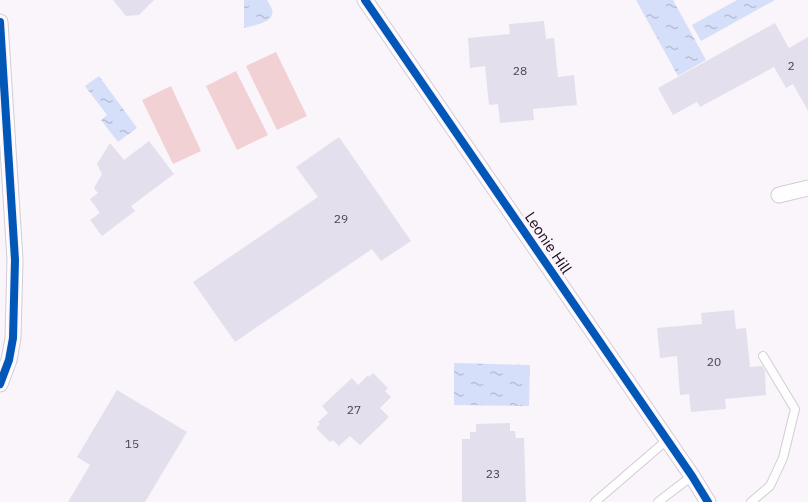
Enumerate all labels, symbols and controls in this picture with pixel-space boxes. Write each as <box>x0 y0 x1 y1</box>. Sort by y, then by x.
house number: 2 <box>787 58 795 73</box>
house number: 28 <box>513 63 527 78</box>
street label: Leonie Hill <box>521 208 576 277</box>
house number: 29 <box>334 211 348 226</box>
house number: 20 <box>707 354 721 369</box>
house number: 27 <box>347 402 361 417</box>
house number: 15 <box>125 436 139 451</box>
house number: 23 <box>486 466 500 481</box>

